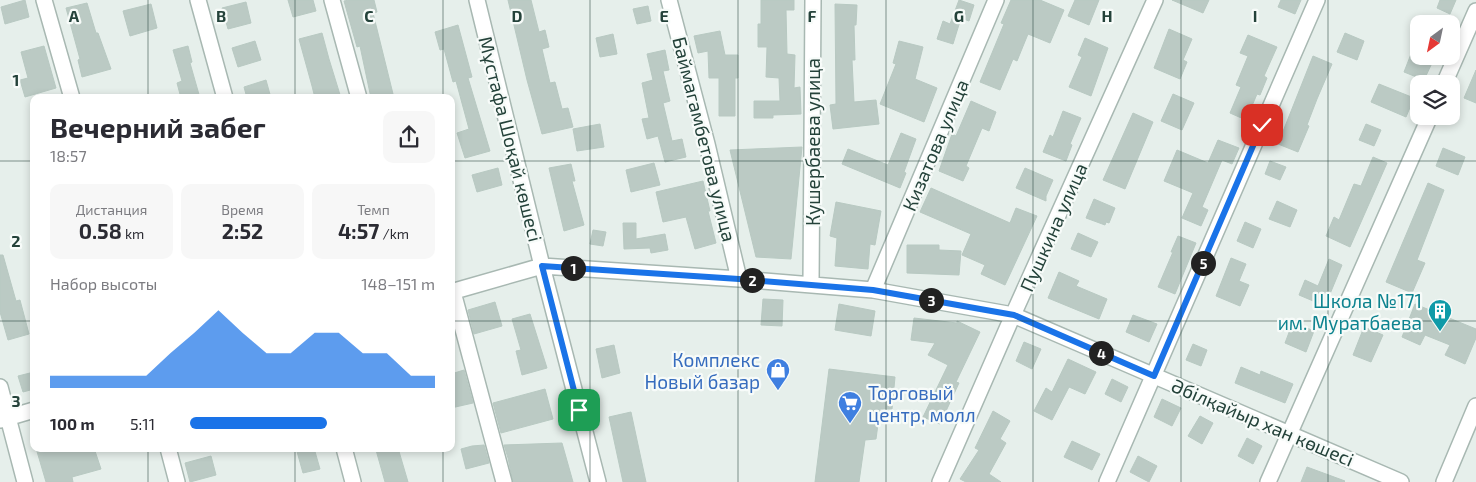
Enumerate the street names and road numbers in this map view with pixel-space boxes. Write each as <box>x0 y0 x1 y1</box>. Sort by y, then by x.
street label: Мұстафа Шоқай көшесі <box>474 34 548 244</box>
street label: Баймагамбетова улица <box>667 34 742 244</box>
street label: Кушербаева улица <box>801 58 825 226</box>
street label: Кизатова улица <box>897 76 974 215</box>
street label: Пушкина улица <box>1014 159 1093 295</box>
street label: Әбілқайыр хан көшесі <box>1168 373 1358 471</box>

